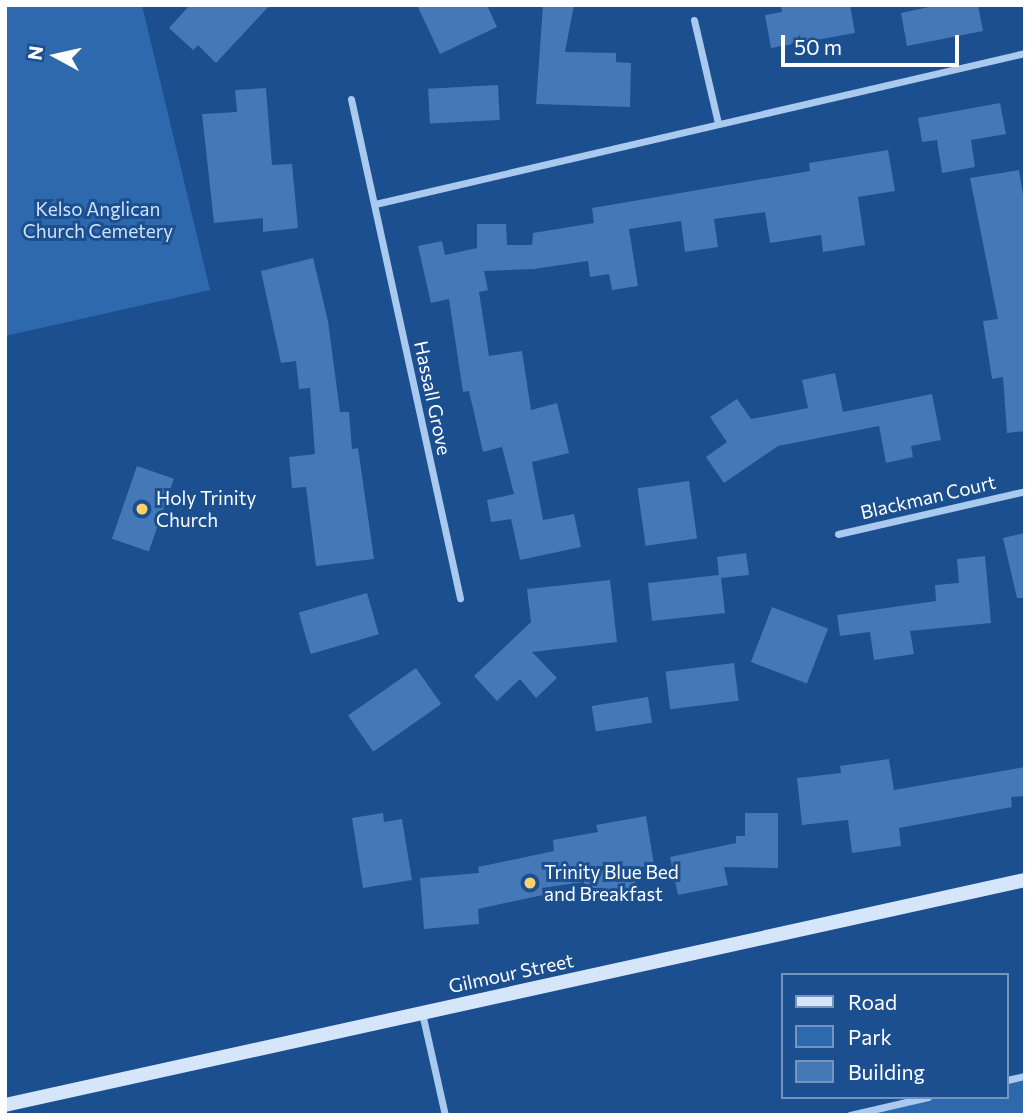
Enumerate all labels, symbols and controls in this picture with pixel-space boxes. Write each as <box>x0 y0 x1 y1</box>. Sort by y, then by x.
north arrow <box>21 21 91 91</box>
scale bar <box>785 21 964 65</box>
text: 50 m <box>794 34 842 59</box>
text: N <box>22 44 47 62</box>
park label: Kelso Anglican Church Cemetery <box>23 198 173 242</box>
street label: Hassall Grove <box>410 339 456 457</box>
street label: Blackman Court <box>858 470 998 524</box>
place label: Holy Trinity Church <box>156 487 256 531</box>
marker: Holy Trinity Church <box>134 501 150 517</box>
place label: Trinity Blue Bed and Breakfast <box>544 861 679 905</box>
marker: Trinity Blue Bed and Breakfast <box>522 875 538 891</box>
street label: Gilmour Street <box>446 949 576 997</box>
legend <box>782 973 1009 1099</box>
text: Road <box>848 989 897 1014</box>
text: Park <box>848 1024 892 1049</box>
text: Building <box>848 1059 925 1084</box>

